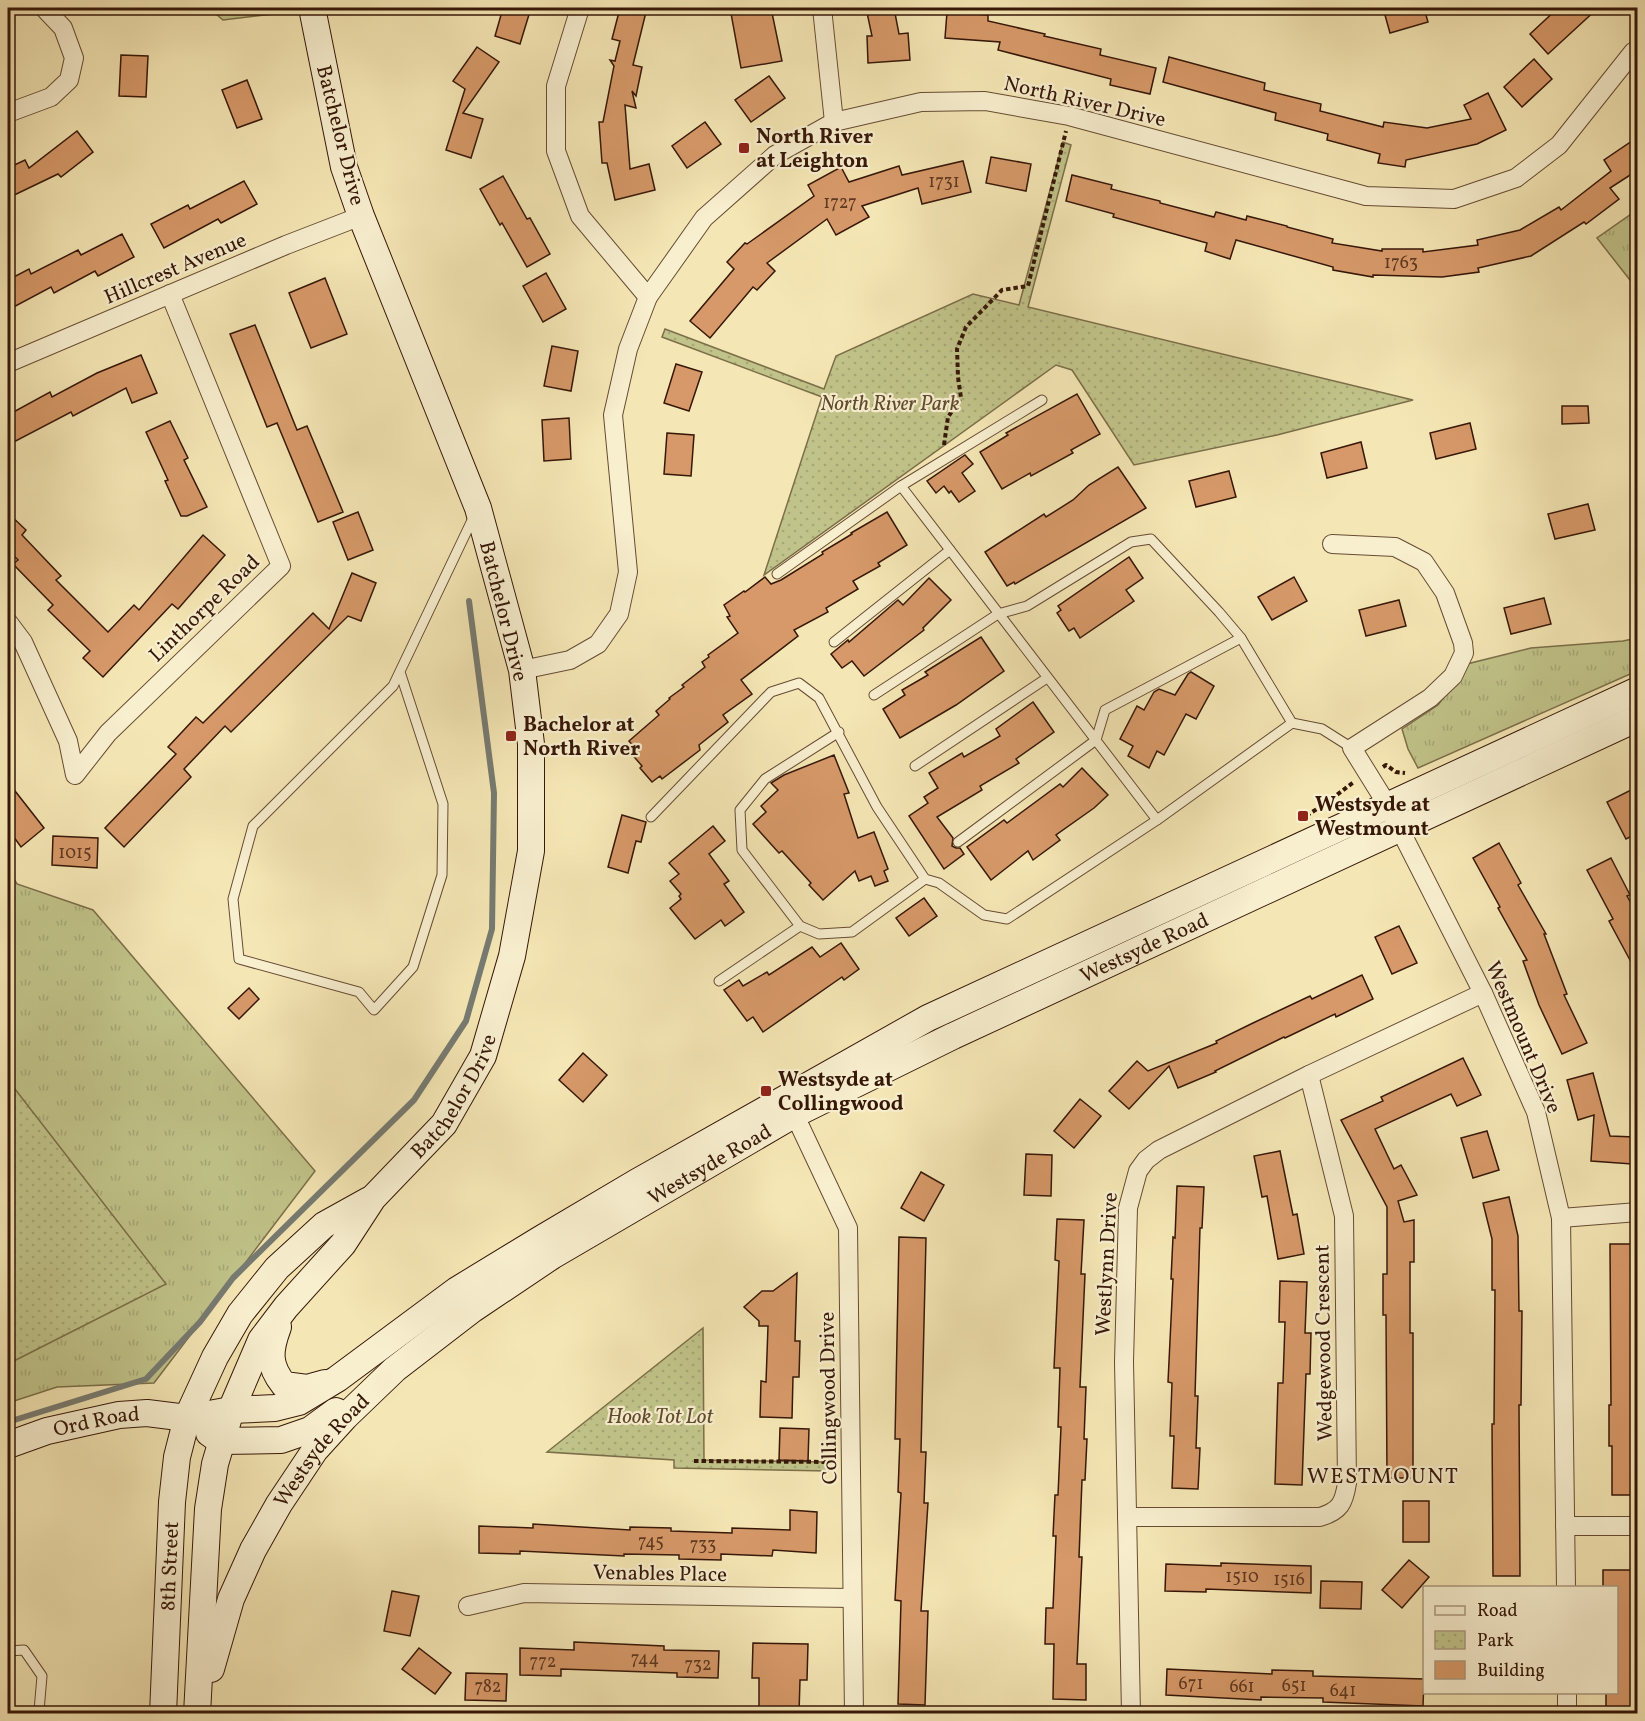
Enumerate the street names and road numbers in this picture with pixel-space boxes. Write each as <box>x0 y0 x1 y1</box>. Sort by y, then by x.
street label: Batchelor Drive <box>308 62 371 209</box>
street label: North River Drive <box>1001 70 1169 135</box>
street label: Hillcrest Avenue <box>100 226 251 312</box>
street label: Batchelor Drive <box>471 538 534 685</box>
street label: Linthorpe Road <box>143 549 267 670</box>
street label: Westsyde Road <box>1076 906 1214 991</box>
street label: Westmount Drive <box>1477 957 1568 1118</box>
street label: Batchelor Drive <box>405 1031 505 1166</box>
street label: Westsyde Road <box>643 1118 777 1213</box>
street label: Westlynn Drive <box>1089 1191 1126 1337</box>
street label: Wedgewood Crescent <box>1308 1244 1341 1442</box>
street label: Collingwood Drive <box>813 1311 846 1484</box>
street label: Westsyde Road <box>268 1388 377 1514</box>
street label: Ord Road <box>51 1401 141 1445</box>
street label: 8th Street <box>154 1521 187 1612</box>
street label: Venables Place <box>593 1559 727 1590</box>

